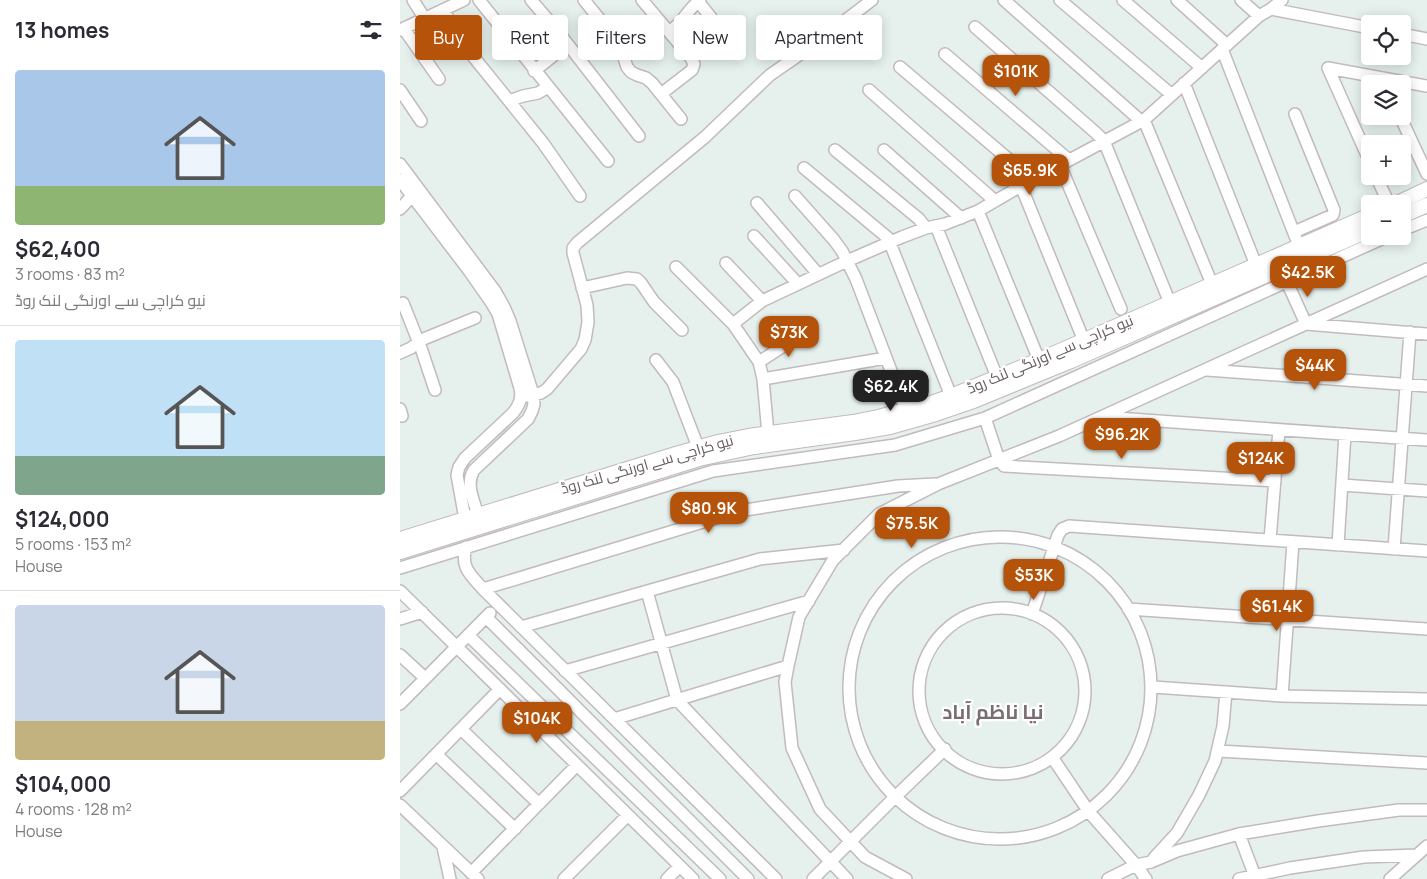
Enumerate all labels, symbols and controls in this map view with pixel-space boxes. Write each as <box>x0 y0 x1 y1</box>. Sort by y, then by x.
chip: Buy <box>415 15 482 60</box>
chip: Rent <box>492 15 568 60</box>
chip: Filters <box>578 15 664 60</box>
chip: New <box>674 15 746 60</box>
chip: Apartment <box>756 15 882 60</box>
map controls <box>1361 15 1411 245</box>
button: locate <box>1361 15 1411 65</box>
text: 13 homes <box>15 16 109 44</box>
icon: filters <box>357 16 385 44</box>
pin: $101K <box>981 54 1051 97</box>
text: $101K <box>994 60 1038 82</box>
button: layers <box>1361 75 1411 125</box>
icon: home <box>155 103 245 193</box>
button: + <box>1361 135 1411 185</box>
pin: $65.9K <box>989 154 1071 196</box>
text: $65.9K <box>1003 159 1057 181</box>
button: − <box>1361 195 1411 245</box>
text: $62,400 <box>15 235 101 263</box>
pin: $42.5K <box>1267 256 1349 298</box>
text: $42.5K <box>1281 261 1335 283</box>
text: 3 rooms · 83 m² <box>15 263 125 285</box>
text: نیو کراچی سے اورنگی لنک روڈ <box>15 289 206 311</box>
street label: نیو کراچی سے اورنگی لنک روڈ <box>964 309 1136 399</box>
pin: $73K <box>759 316 819 358</box>
text: $73K <box>770 321 808 343</box>
pin: $44K <box>1285 348 1345 391</box>
text: $44K <box>1295 354 1335 376</box>
pin: $62.4K <box>850 370 932 412</box>
icon: home <box>155 372 245 462</box>
text: $62.4K <box>864 375 918 397</box>
pin: $96.2K <box>1081 418 1163 460</box>
text: $96.2K <box>1095 423 1149 445</box>
street label: نیو کراچی سے اورنگی لنک روڈ <box>558 429 736 499</box>
pin: $124K <box>1226 442 1296 484</box>
text: $124K <box>1238 447 1284 469</box>
pin: $80.9K <box>668 492 750 534</box>
text: $80.9K <box>681 497 737 519</box>
text: $124,000 <box>15 505 110 533</box>
pin: $75.5K <box>871 506 953 549</box>
text: $75.5K <box>886 512 938 534</box>
text: 5 rooms · 153 m² <box>15 533 131 555</box>
text: House <box>15 555 63 577</box>
pin: $53K <box>1004 558 1064 601</box>
text: $53K <box>1014 564 1054 586</box>
pin: $61.4K <box>1236 590 1318 632</box>
text: $61.4K <box>1251 595 1303 617</box>
icon: home <box>155 637 245 727</box>
district label: نیا ناظم آباد <box>942 698 1044 726</box>
pin: $104K <box>502 702 572 744</box>
text: $104K <box>513 707 561 729</box>
text: $104,000 <box>15 770 111 798</box>
text: 4 rooms · 128 m² <box>15 798 132 820</box>
text: House <box>15 820 63 842</box>

